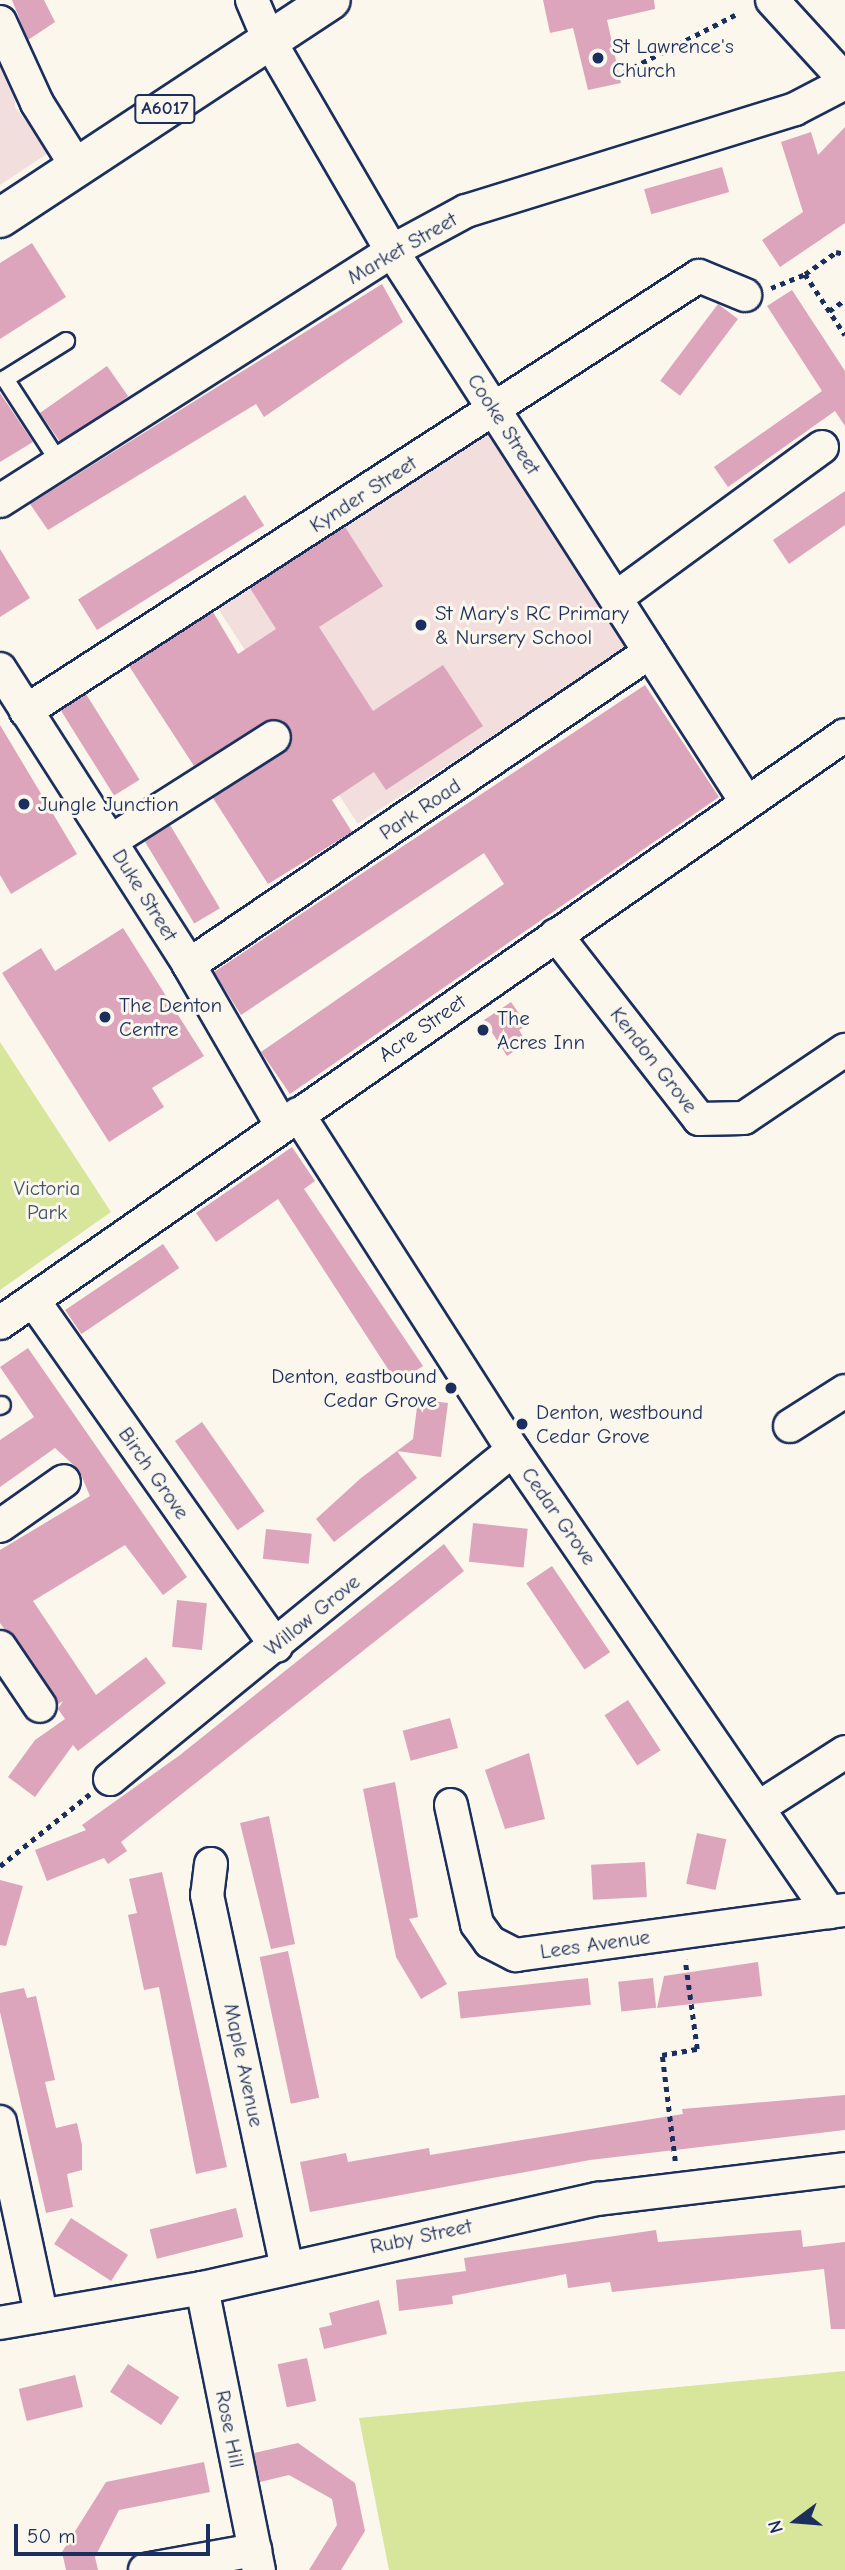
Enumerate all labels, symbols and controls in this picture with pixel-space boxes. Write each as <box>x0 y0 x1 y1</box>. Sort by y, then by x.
place label: St Lawrence's Church <box>612 33 734 83</box>
marker: St Lawrence's Church <box>590 50 606 66</box>
road number: A6017 <box>134 94 196 124</box>
street label: Market Street <box>343 206 461 290</box>
street label: Cooke Street <box>462 369 546 479</box>
street label: Kynder Street <box>305 450 421 538</box>
place label: St Mary's RC Primary & Nursery School <box>435 600 629 650</box>
marker: St Mary's RC Primary & Nursery School <box>413 617 429 633</box>
street label: Park Road <box>375 773 465 845</box>
place label: Jungle Junction <box>38 791 179 817</box>
marker: Jungle Junction <box>16 796 32 812</box>
street label: Duke Street <box>107 844 183 946</box>
street label: Acre Street <box>374 989 470 1067</box>
place label: The Denton Centre <box>119 992 222 1042</box>
street label: Kendon Grove <box>605 1002 703 1118</box>
place label: The Acres Inn <box>497 1005 585 1055</box>
marker: The Denton Centre <box>97 1009 113 1025</box>
marker: The Acres Inn <box>475 1022 491 1038</box>
park label: Victoria Park <box>14 1175 80 1225</box>
place label: Denton, eastbound Cedar Grove <box>271 1363 437 1413</box>
marker: Denton, eastbound Cedar Grove <box>443 1380 459 1396</box>
place label: Denton, westbound Cedar Grove <box>536 1399 703 1449</box>
marker: Denton, westbound Cedar Grove <box>514 1416 530 1432</box>
street label: Birch Grove <box>113 1422 195 1524</box>
street label: Cedar Grove <box>516 1462 602 1570</box>
street label: Willow Grove <box>259 1569 365 1661</box>
street label: Lees Avenue <box>538 1924 652 1964</box>
street label: Maple Avenue <box>219 2001 269 2129</box>
street label: Ruby Street <box>368 2213 474 2259</box>
street label: Rose Hill <box>210 2388 250 2470</box>
north arrow <box>761 2486 831 2556</box>
scale bar <box>18 2510 214 2554</box>
text: N <box>764 2518 788 2536</box>
text: 50 m <box>27 2524 76 2548</box>

